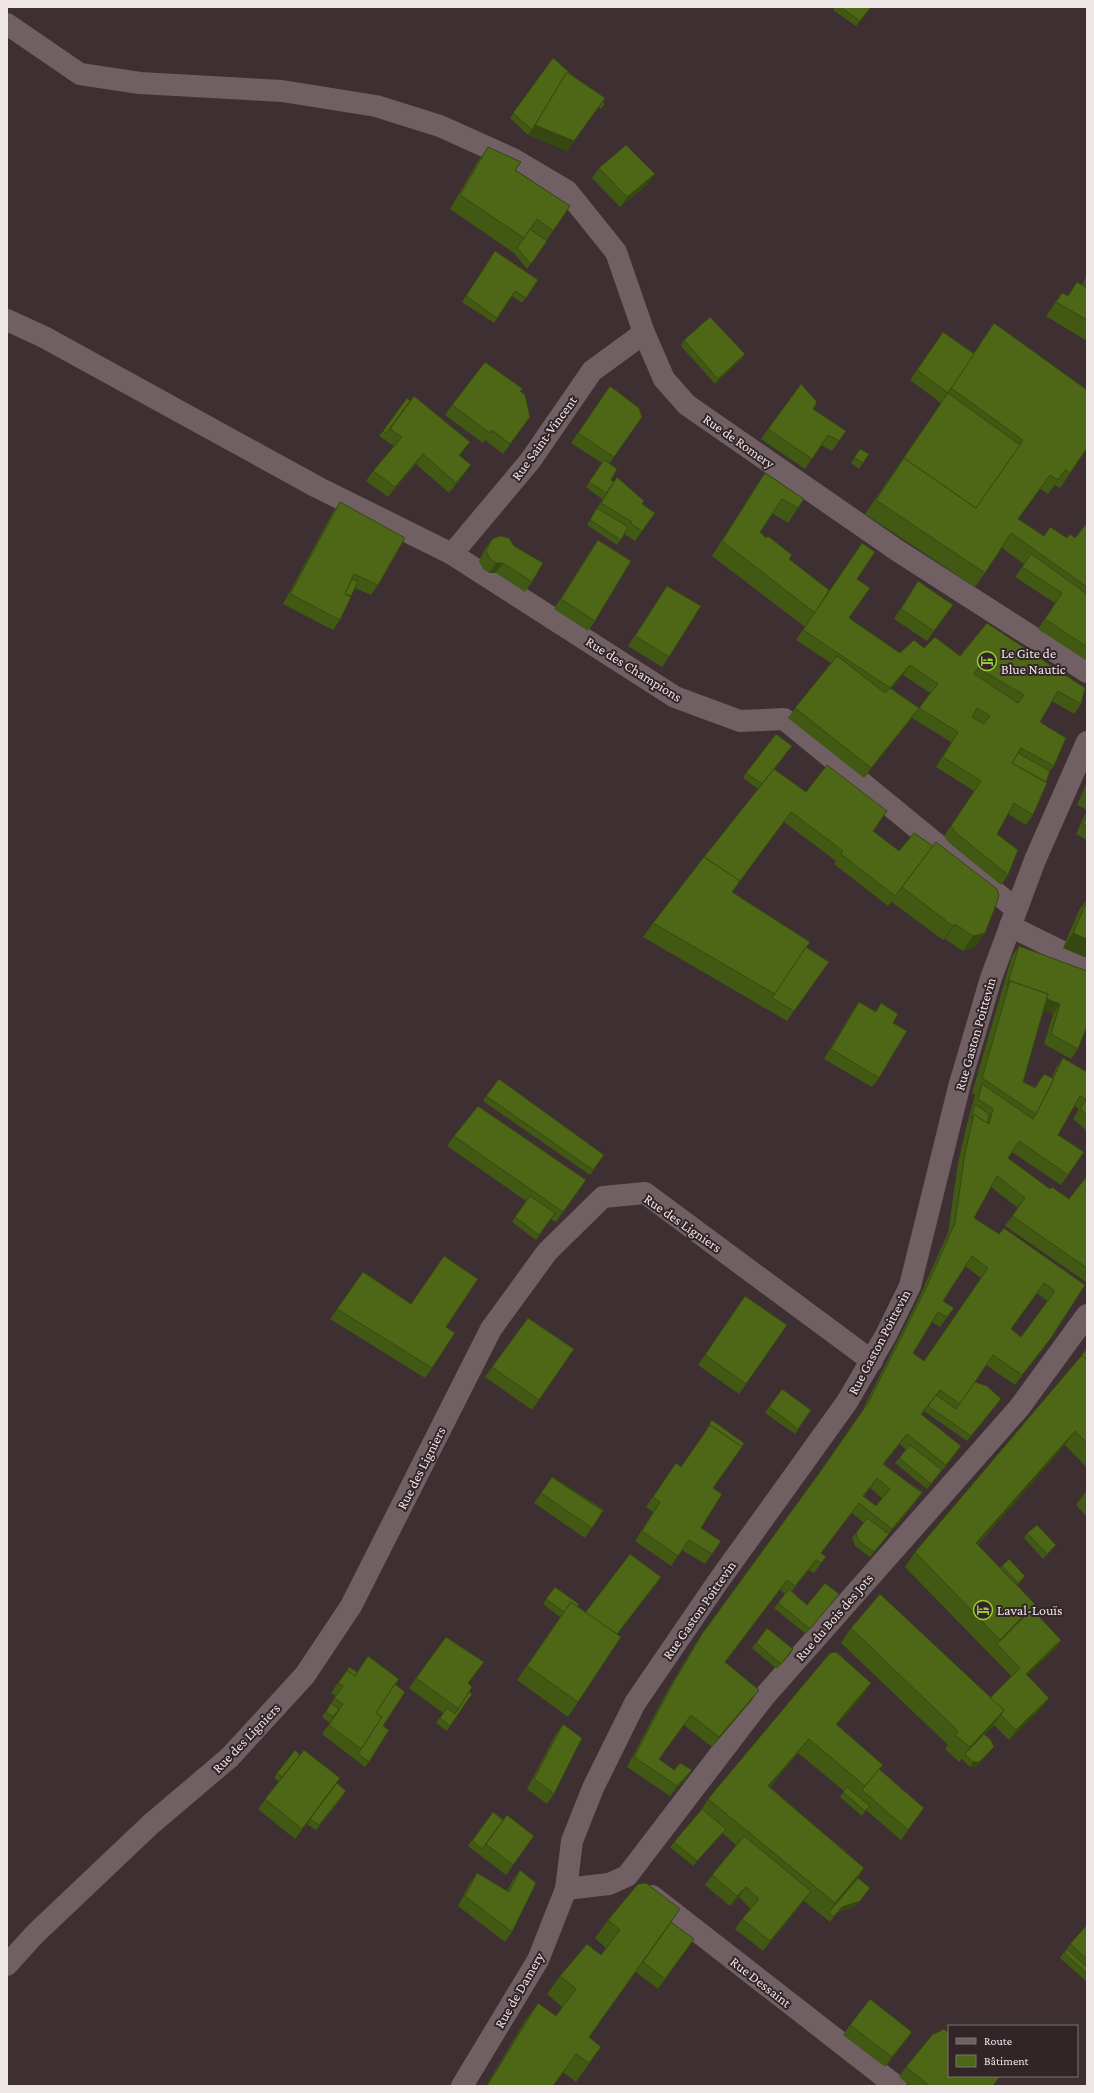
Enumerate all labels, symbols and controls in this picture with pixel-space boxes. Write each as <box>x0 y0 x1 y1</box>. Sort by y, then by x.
street label: Rue Saint-Vincent <box>508 392 580 483</box>
street label: Rue de Romery <box>700 411 778 472</box>
street label: Rue des Champions <box>583 633 685 705</box>
place label: Le Gite de Blue Nautic <box>1001 645 1066 677</box>
hotel icon: Le Gite de Blue Nautic <box>976 650 998 672</box>
street label: Rue Gaston Poittevin <box>951 975 999 1092</box>
street label: Rue des Ligniers <box>641 1190 725 1256</box>
street label: Rue Gaston Poittevin <box>845 1286 914 1397</box>
street label: Rue des Ligniers <box>393 1424 449 1512</box>
street label: Rue Gaston Poittevin <box>659 1557 739 1662</box>
street label: Rue du Bois des Jots <box>792 1570 876 1664</box>
hotel icon: Laval-Louïs <box>972 1599 994 1621</box>
place label: Laval-Louïs <box>997 1602 1063 1618</box>
street label: Rue des Ligniers <box>209 1700 283 1776</box>
street label: Rue de Damery <box>491 1949 547 2031</box>
street label: Rue Dessaint <box>727 1953 795 2011</box>
legend <box>948 2025 1078 2077</box>
text: Route <box>984 2034 1012 2048</box>
text: Bâtiment <box>984 2054 1030 2068</box>

